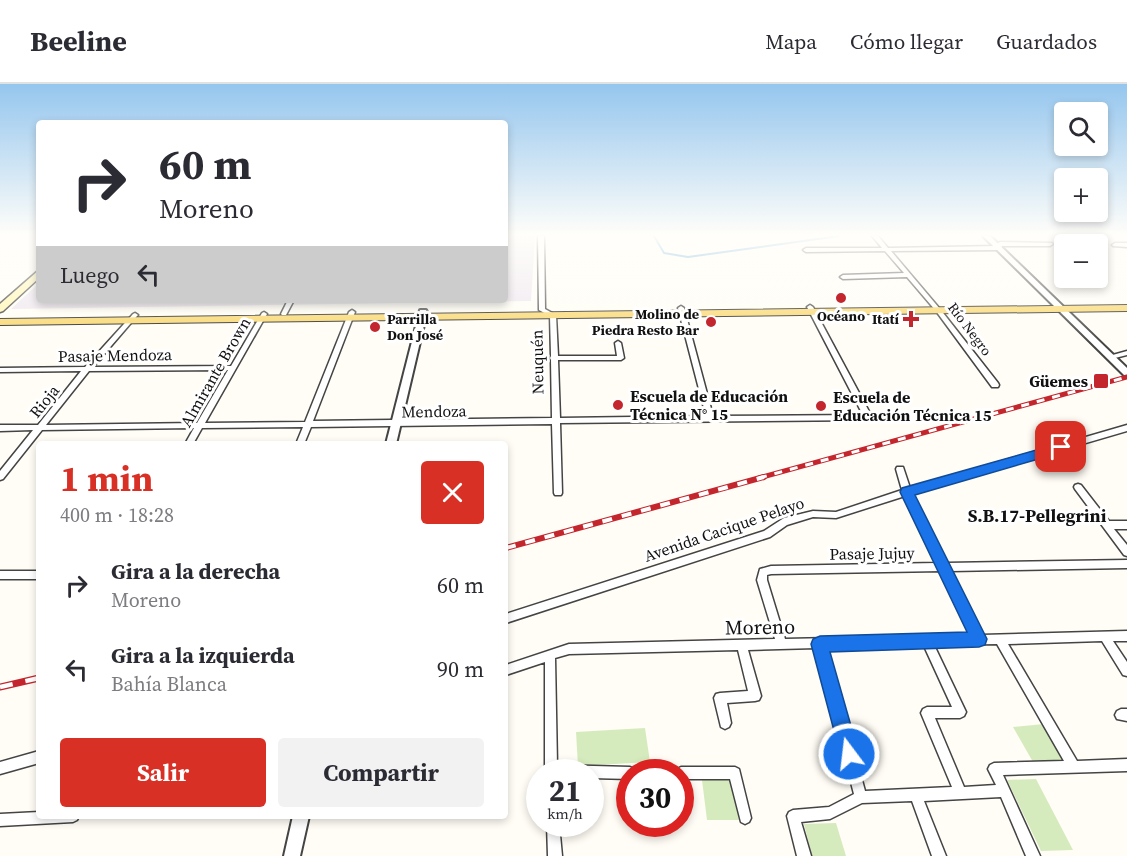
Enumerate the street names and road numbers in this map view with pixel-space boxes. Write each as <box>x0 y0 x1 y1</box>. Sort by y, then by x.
street label: Río Negro <box>943 298 997 360</box>
street label: Almirante Brown <box>175 313 256 431</box>
street label: Neuquén <box>525 329 549 395</box>
street label: Pasaje Mendoza <box>58 343 173 367</box>
street label: Rioja <box>24 379 65 422</box>
street label: Mendoza <box>401 399 468 423</box>
street label: Avenida Cacique Pelayo <box>641 491 807 567</box>
street label: Pasaje Jujuy <box>829 541 916 565</box>
street label: Moreno <box>725 612 795 642</box>

